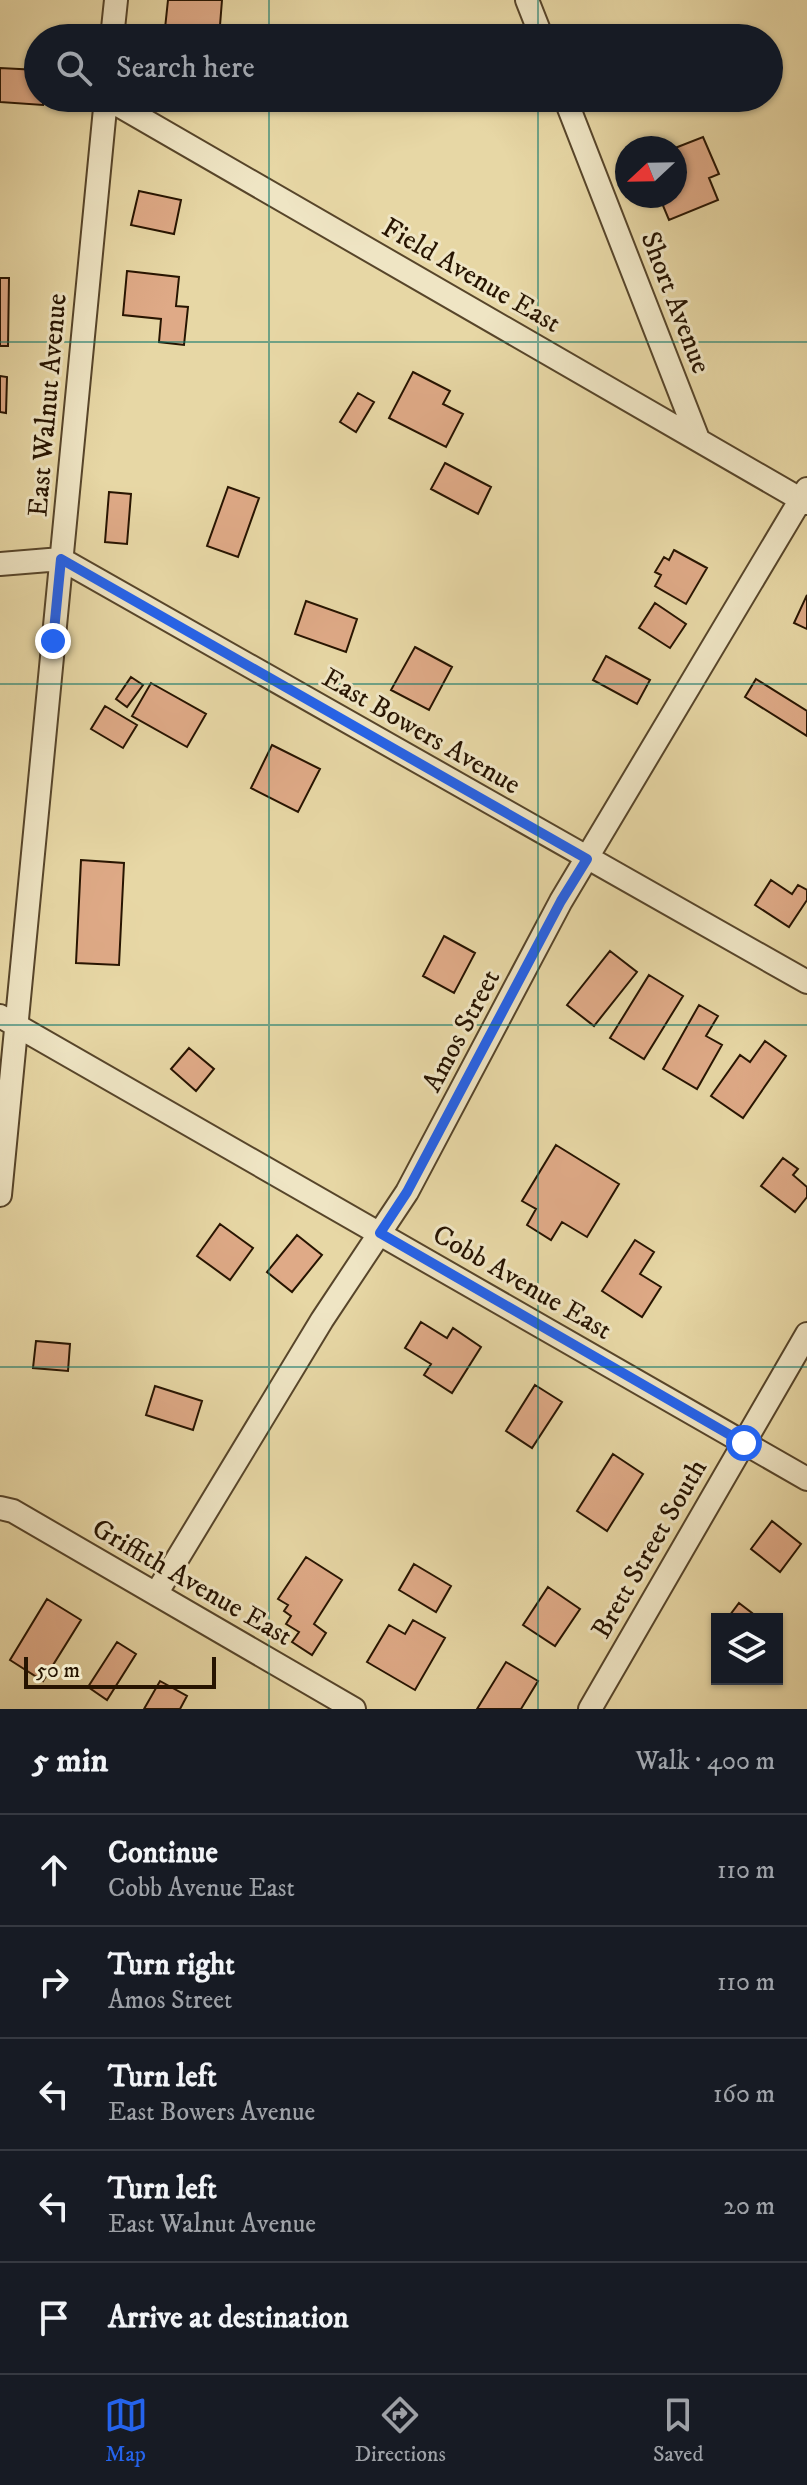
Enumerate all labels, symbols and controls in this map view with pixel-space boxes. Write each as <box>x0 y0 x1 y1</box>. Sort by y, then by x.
search box <box>24 24 783 112</box>
icon: search <box>52 46 96 90</box>
text: Search here <box>116 50 255 87</box>
north arrow <box>615 136 687 208</box>
street label: Field Avenue East <box>375 210 567 341</box>
street label: Short Avenue <box>633 227 719 378</box>
street label: East Walnut Avenue <box>20 292 75 518</box>
route end <box>35 623 71 659</box>
street label: East Bowers Avenue <box>316 660 527 802</box>
street label: Amos Street <box>414 963 508 1098</box>
street label: Cobb Avenue East <box>426 1217 618 1348</box>
route start <box>726 1425 762 1461</box>
street label: Brett Street South <box>584 1453 715 1645</box>
street label: Griffith Avenue East <box>86 1511 299 1654</box>
map controls <box>711 1613 783 1685</box>
button: layers <box>711 1613 783 1685</box>
scale bar <box>24 1653 216 1689</box>
text: 50 m <box>36 1657 80 1684</box>
text: 5 min <box>32 1740 108 1782</box>
text: Walk · 400 m <box>636 1745 775 1778</box>
text: Continue <box>108 1835 218 1872</box>
icon: ahead <box>32 1848 76 1892</box>
text: 110 m <box>717 1854 775 1887</box>
text: Cobb Avenue East <box>108 1872 295 1905</box>
text: Turn right <box>108 1947 235 1984</box>
icon: right <box>32 1960 76 2004</box>
text: 110 m <box>717 1966 775 1999</box>
text: Amos Street <box>108 1984 232 2017</box>
text: Turn left <box>108 2059 217 2096</box>
icon: left <box>32 2072 76 2116</box>
text: 160 m <box>713 2078 775 2111</box>
text: East Bowers Avenue <box>108 2096 315 2129</box>
text: Turn left <box>108 2171 217 2208</box>
icon: left <box>32 2184 76 2228</box>
text: 20 m <box>723 2190 775 2223</box>
text: East Walnut Avenue <box>108 2208 316 2241</box>
icon: arrive <box>32 2296 76 2340</box>
text: Arrive at destination <box>108 2300 349 2337</box>
tab: Map <box>104 2393 148 2468</box>
tab: Directions <box>355 2393 446 2468</box>
tab: Saved <box>653 2393 703 2468</box>

